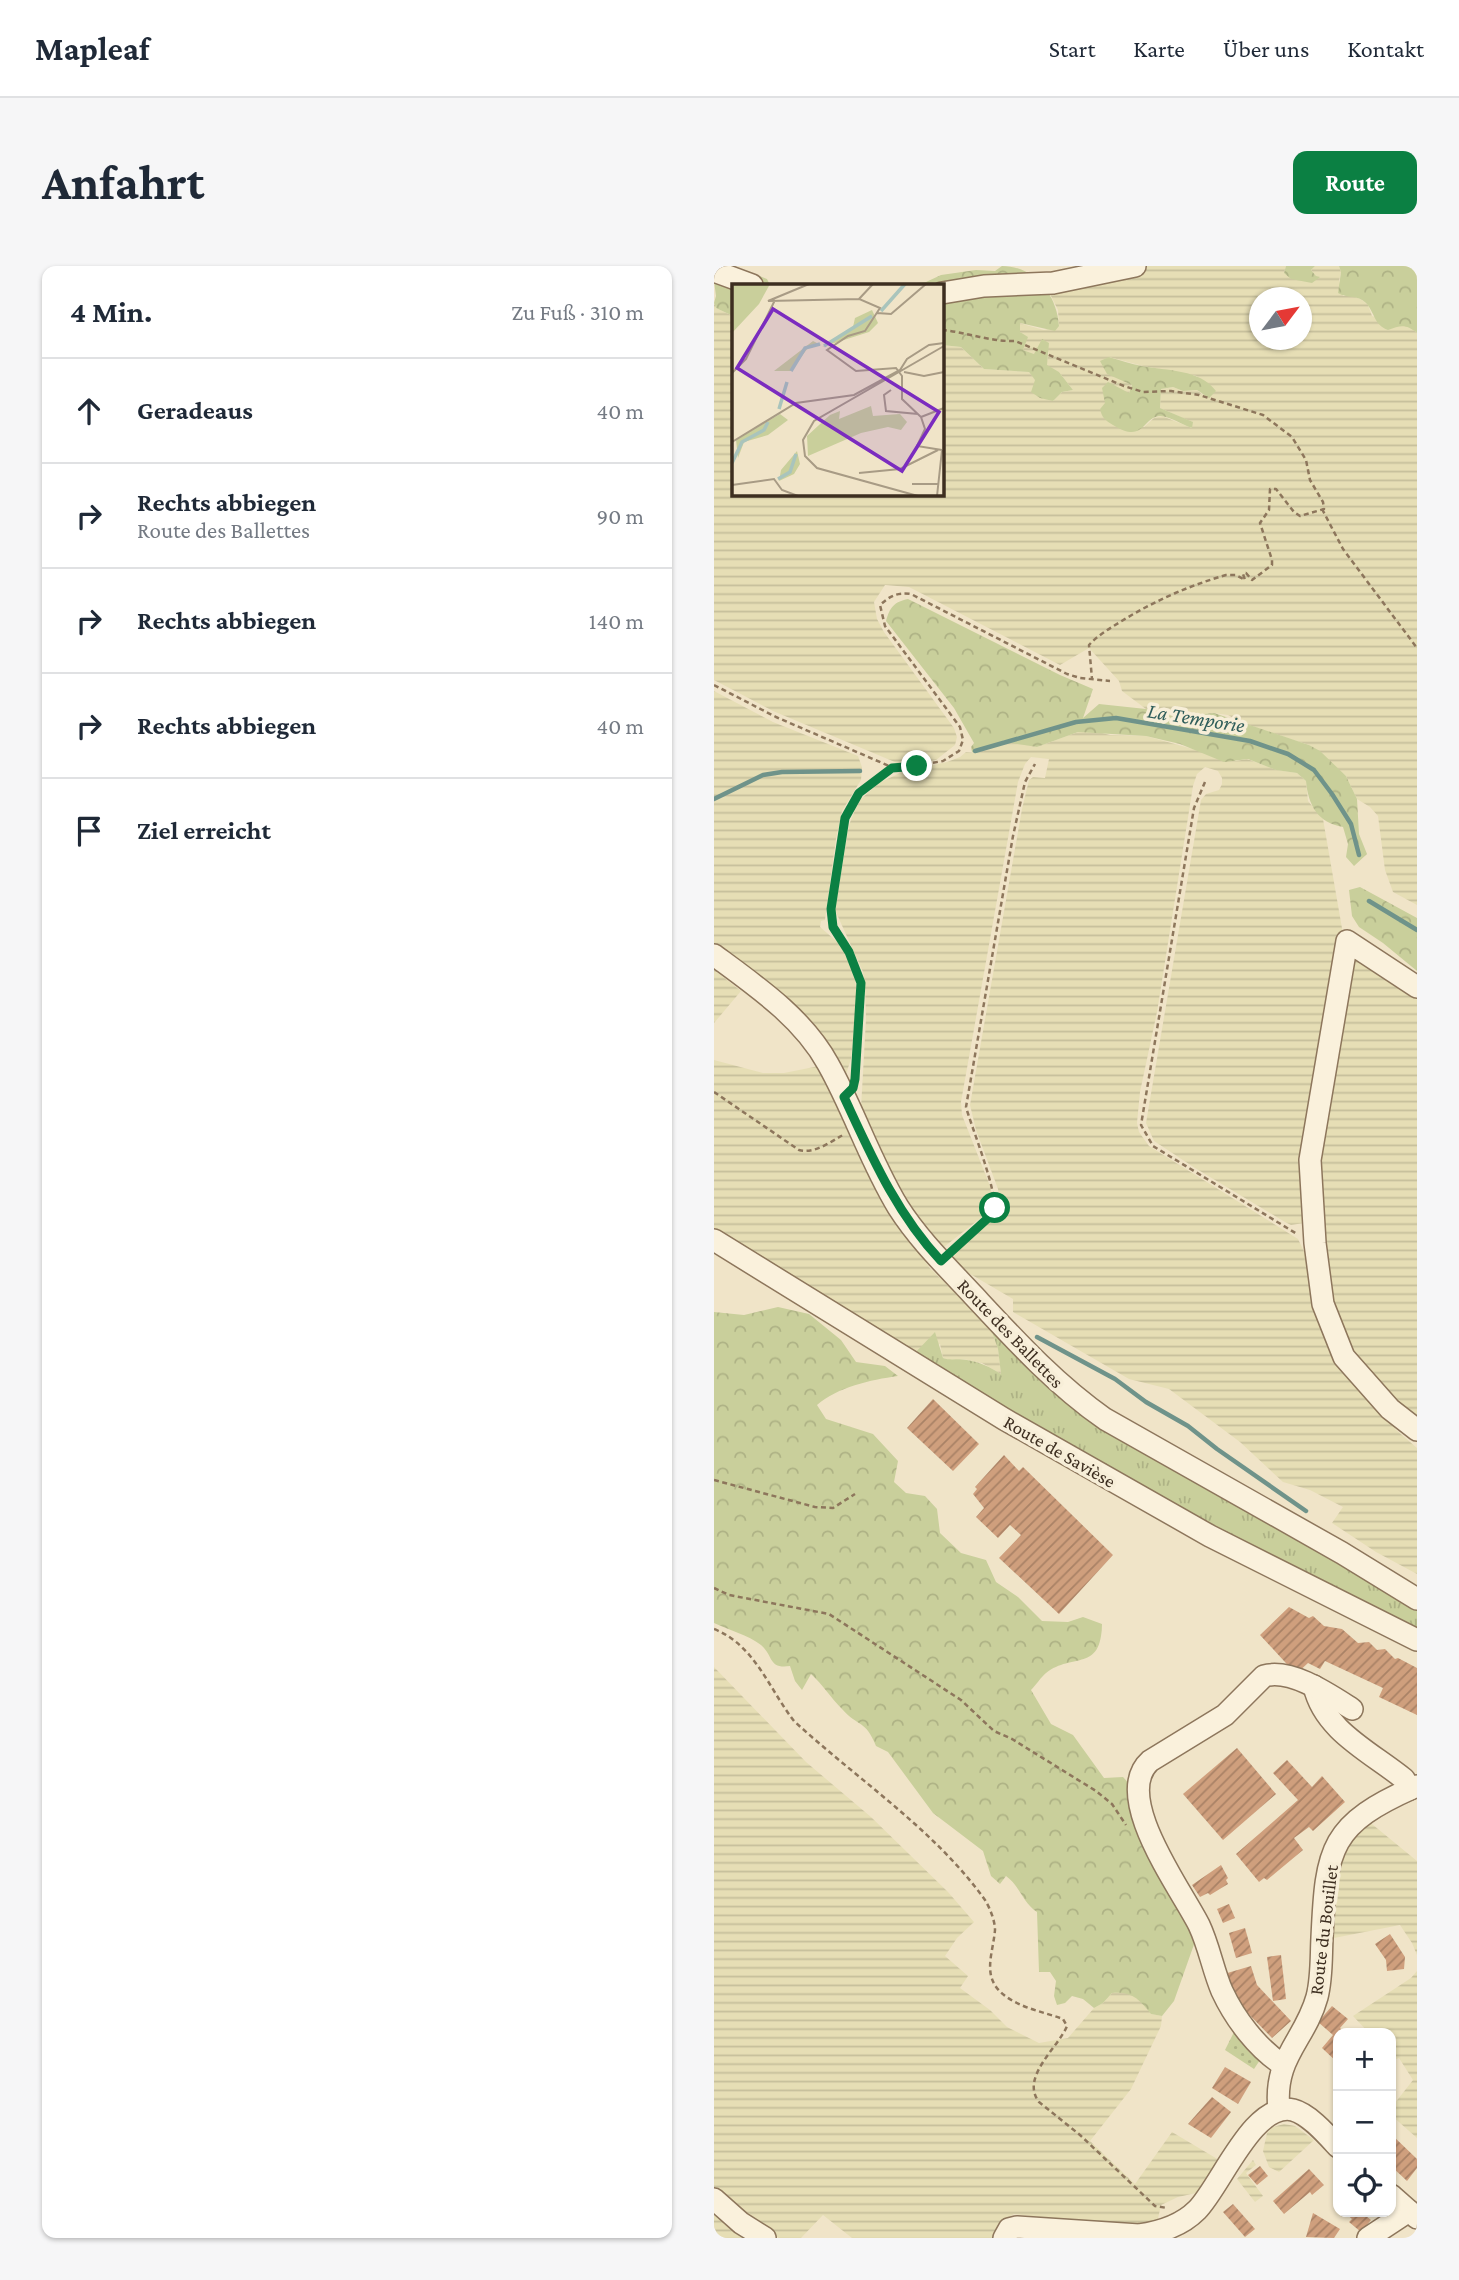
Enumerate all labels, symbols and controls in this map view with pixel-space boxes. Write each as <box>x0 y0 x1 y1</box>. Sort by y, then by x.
text: Mapleaf <box>35 30 150 67</box>
text: Start <box>1049 35 1095 62</box>
text: Karte <box>1133 35 1185 62</box>
text: Über uns <box>1223 35 1309 62</box>
text: Kontakt <box>1347 35 1424 62</box>
button: Route <box>1293 151 1417 214</box>
text: Anfahrt <box>42 155 204 210</box>
inset map <box>732 284 943 495</box>
north arrow <box>1249 287 1312 350</box>
text: 4 Min. <box>70 295 152 328</box>
text: Zu Fuß · 310 m <box>511 299 644 325</box>
icon: ahead <box>70 392 108 430</box>
text: Geradeaus <box>137 396 253 425</box>
text: 40 m <box>596 398 644 424</box>
text: Rechts abbiegen <box>137 488 316 517</box>
icon: right <box>70 497 108 535</box>
text: 90 m <box>597 503 644 529</box>
text: Route des Ballettes <box>137 517 310 543</box>
icon: right <box>70 602 108 640</box>
text: Rechts abbiegen <box>137 606 316 635</box>
text: 140 m <box>589 608 644 634</box>
water label: La Temporie <box>1146 698 1246 738</box>
icon: right <box>70 707 108 745</box>
text: Rechts abbiegen <box>137 711 316 740</box>
text: 40 m <box>596 713 644 739</box>
route end <box>901 750 932 781</box>
icon: arrive <box>70 812 108 850</box>
text: Ziel erreicht <box>137 816 271 845</box>
route start <box>979 1192 1010 1223</box>
street label: Route des Ballettes <box>953 1275 1068 1392</box>
street label: Route de Savièse <box>1000 1411 1119 1492</box>
street label: Route du Bouillet <box>1305 1863 1342 1996</box>
map controls <box>1333 2028 1396 2217</box>
button: + <box>1333 2028 1396 2091</box>
button: − <box>1333 2091 1396 2154</box>
button: locate <box>1333 2154 1396 2217</box>

